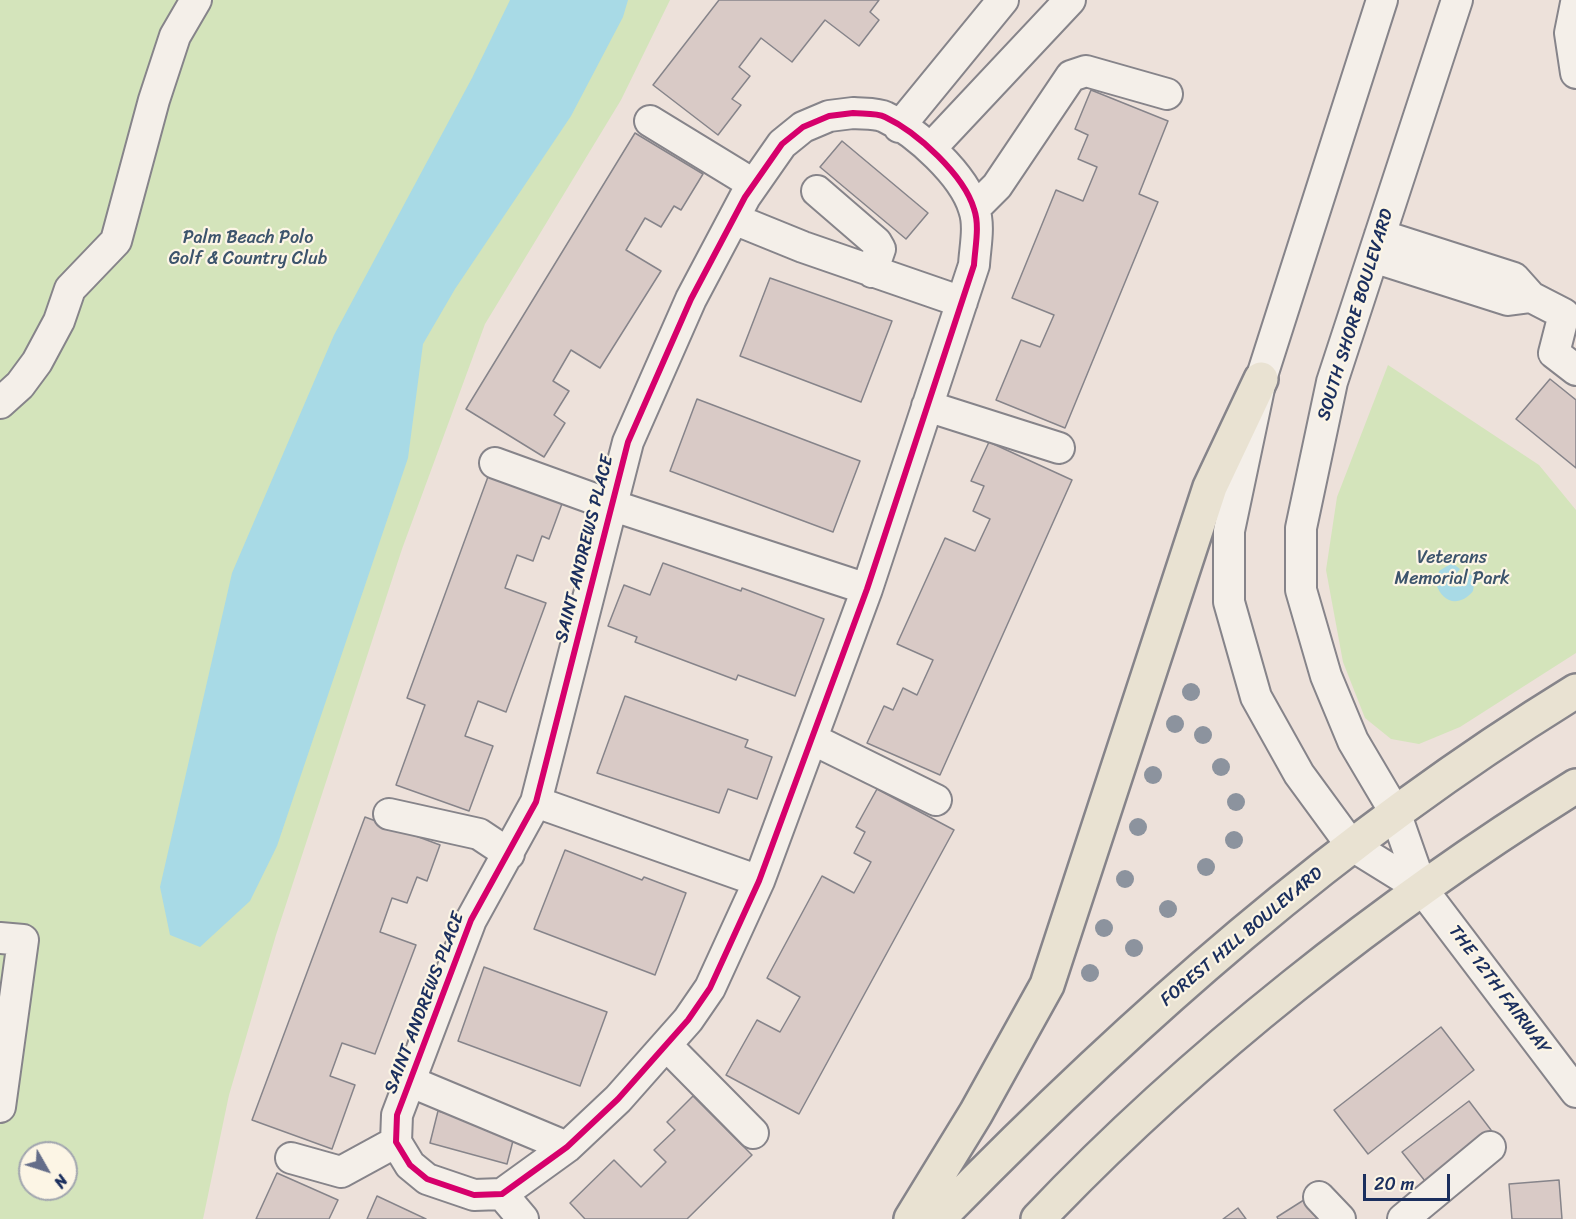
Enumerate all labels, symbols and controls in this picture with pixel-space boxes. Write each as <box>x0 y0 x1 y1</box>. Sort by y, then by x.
street label: SOUTH SHORE BOULEVARD <box>1313 207 1399 423</box>
park label: Palm Beach Polo Golf & Country Club <box>169 227 327 270</box>
street label: SAINT ANDREWS PLACE <box>551 453 619 645</box>
park label: Veterans Memorial Park <box>1394 547 1510 590</box>
street label: FOREST HILL BOULEVARD <box>1156 863 1328 1011</box>
street label: SAINT ANDREWS PLACE <box>380 909 470 1097</box>
street label: THE 12TH FAIRWAY <box>1444 921 1554 1059</box>
north arrow <box>18 1141 78 1201</box>
scale bar <box>1366 1162 1453 1200</box>
text: N <box>46 1168 76 1195</box>
text: 20 m <box>1374 1168 1414 1200</box>

